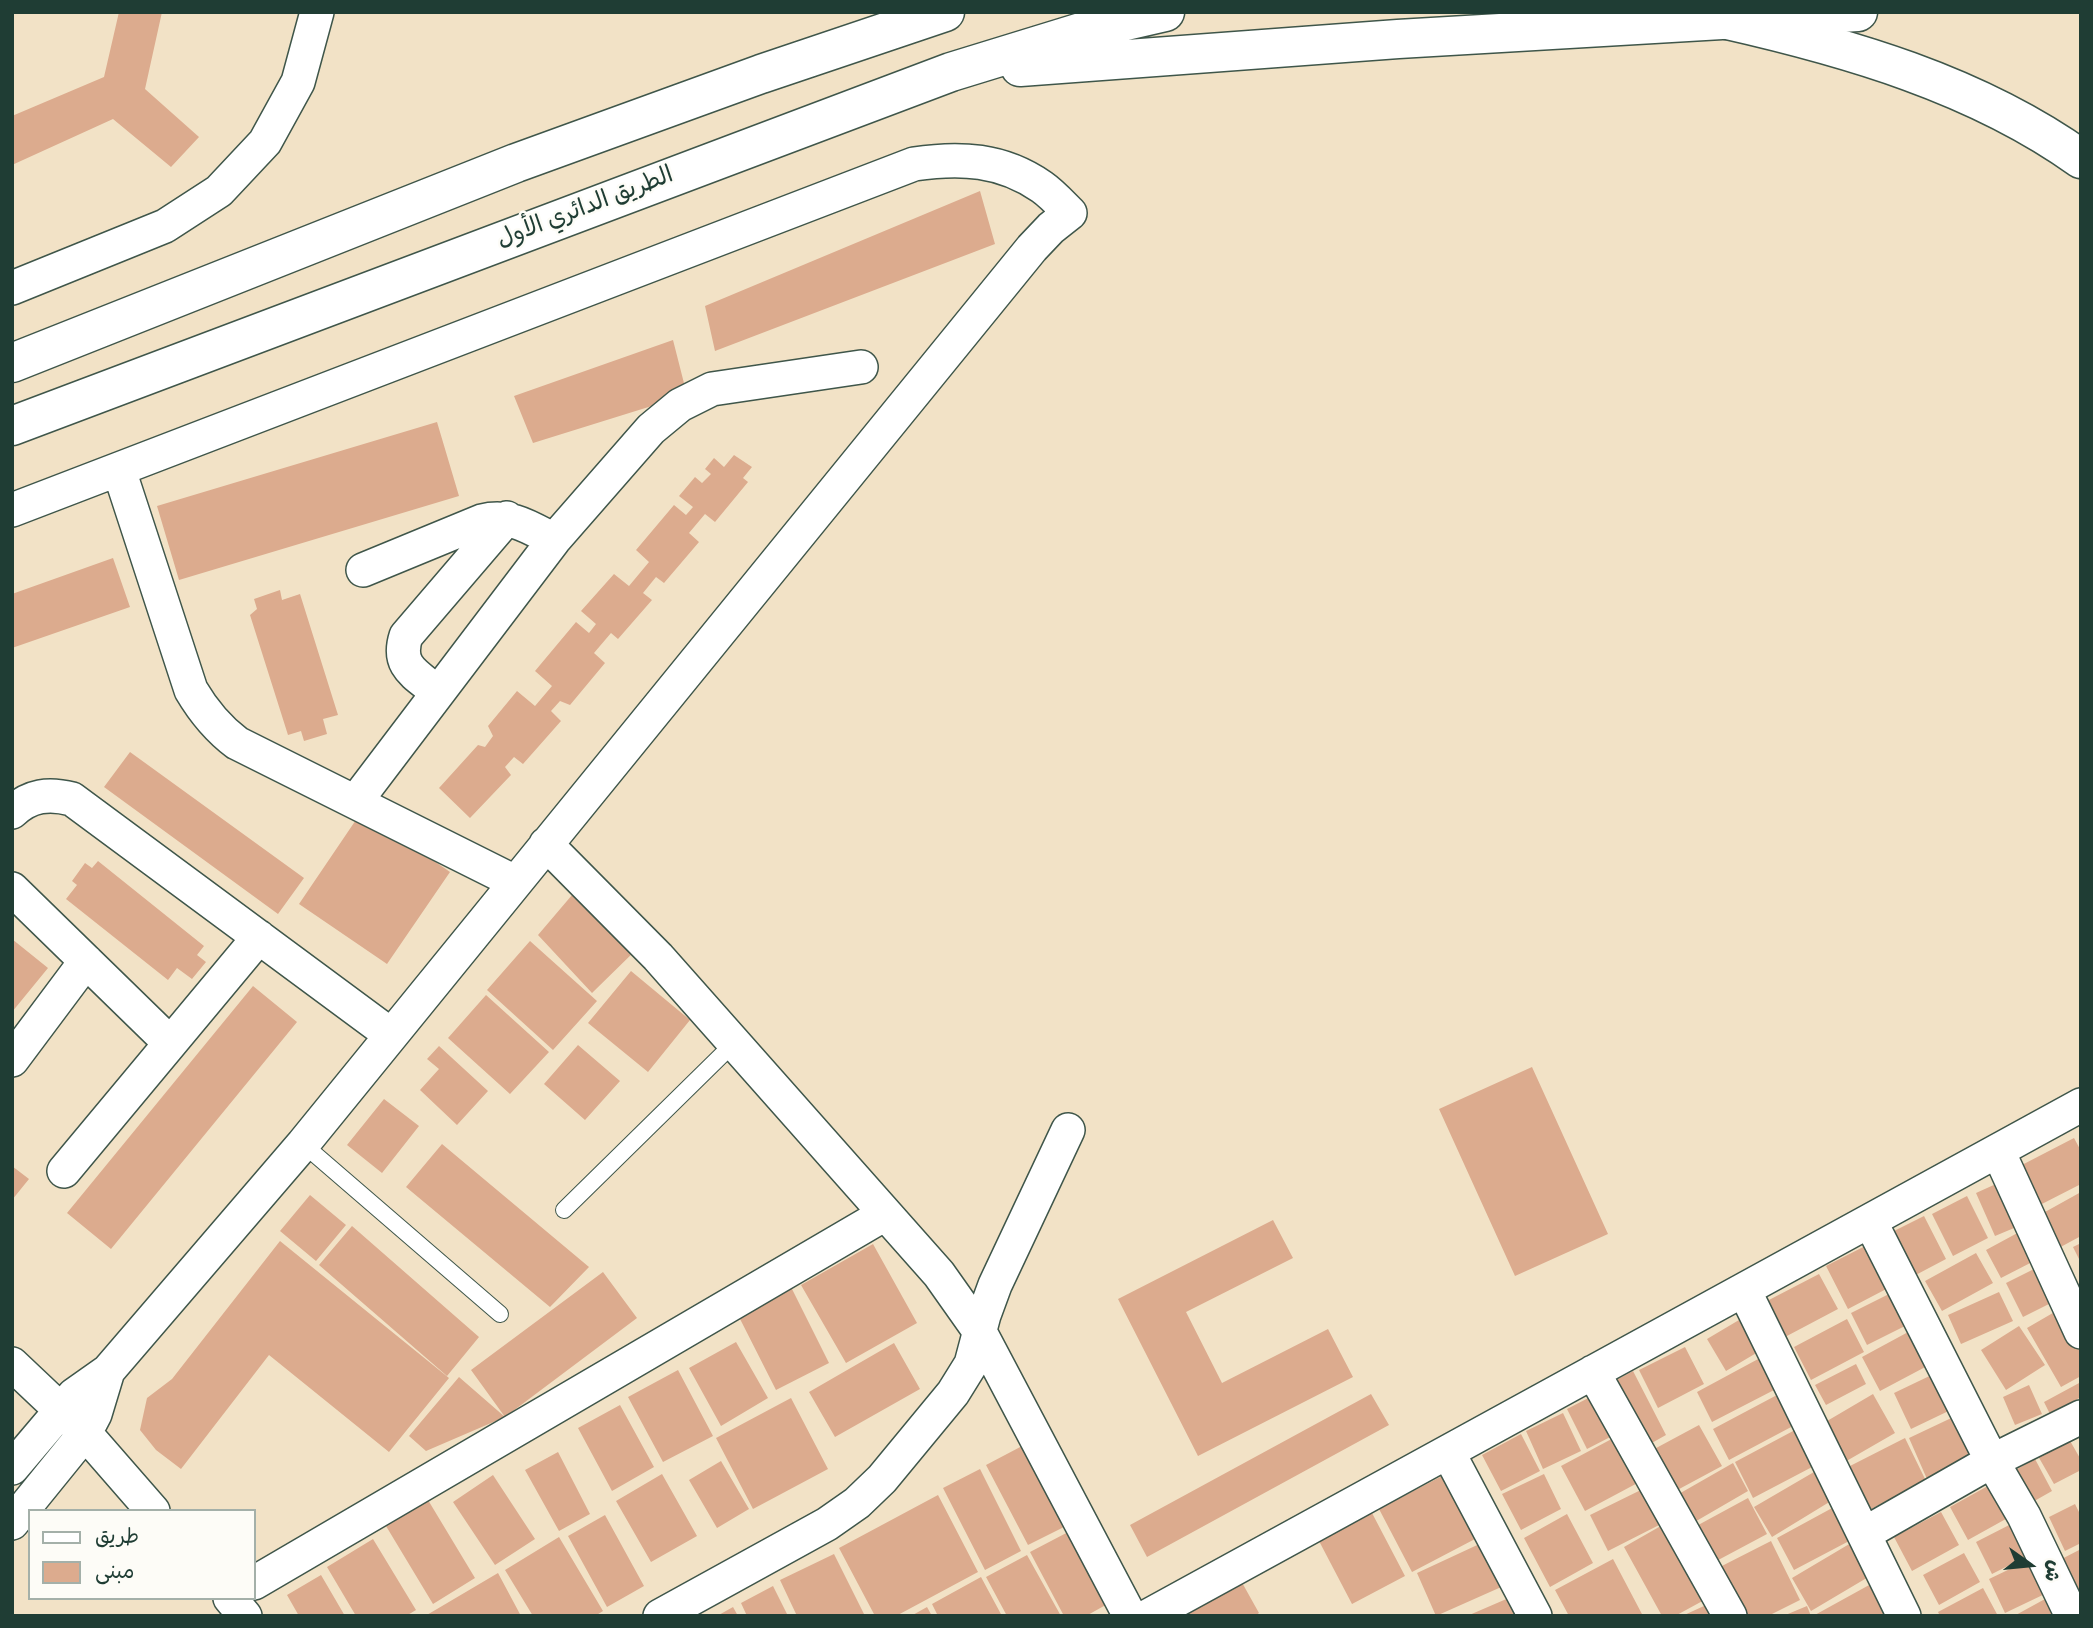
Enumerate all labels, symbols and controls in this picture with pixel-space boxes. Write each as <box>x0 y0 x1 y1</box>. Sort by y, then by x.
street label: الطريق الدائري الأول <box>494 163 678 257</box>
legend <box>28 1509 256 1600</box>
text: طريق <box>95 1527 139 1552</box>
north arrow <box>1995 1530 2065 1600</box>
text: ش <box>2037 1557 2065 1584</box>
text: مبنى <box>95 1562 134 1587</box>

